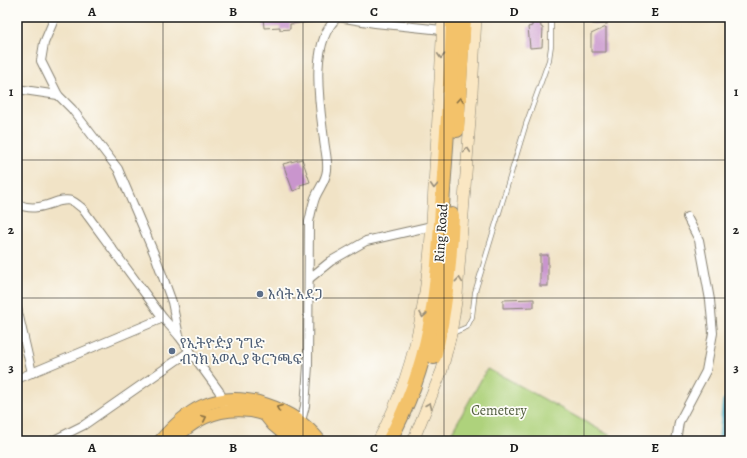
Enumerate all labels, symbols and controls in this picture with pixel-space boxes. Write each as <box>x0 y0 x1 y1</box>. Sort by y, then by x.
text: A <box>87 3 97 20</box>
text: B <box>229 3 237 20</box>
text: C <box>370 3 378 20</box>
text: D <box>509 3 519 20</box>
text: E <box>651 3 659 20</box>
one-way arrow <box>436 53 445 59</box>
text: 1 <box>9 83 14 100</box>
text: 1 <box>734 83 739 100</box>
one-way arrow <box>455 97 464 103</box>
one-way arrow <box>462 147 471 153</box>
one-way arrow <box>430 183 439 189</box>
street label: Ring Road <box>429 202 453 263</box>
text: 2 <box>8 221 15 238</box>
text: 2 <box>733 221 740 238</box>
one-way arrow <box>454 277 463 283</box>
place label: እሳት አደጋ <box>268 285 323 304</box>
marker: እሳት አደጋ <box>255 289 265 299</box>
one-way arrow <box>419 312 427 318</box>
place label: የኢትዮዽያ ንግድ ብንክ አወሊያ ቅርንጫፍ <box>180 334 302 369</box>
marker: የኢትዮዽያ ንግድ ብንክ አወሊያ ቅርንጫፍ <box>167 346 177 356</box>
text: 3 <box>8 359 14 376</box>
text: 3 <box>733 359 739 376</box>
park label: Cemetery <box>471 401 527 420</box>
one-way arrow <box>424 402 432 409</box>
one-way arrow <box>275 405 282 413</box>
one-way arrow <box>200 415 208 423</box>
text: A <box>87 439 97 456</box>
text: B <box>229 439 237 456</box>
text: C <box>370 439 378 456</box>
text: D <box>509 439 519 456</box>
text: E <box>651 439 659 456</box>

